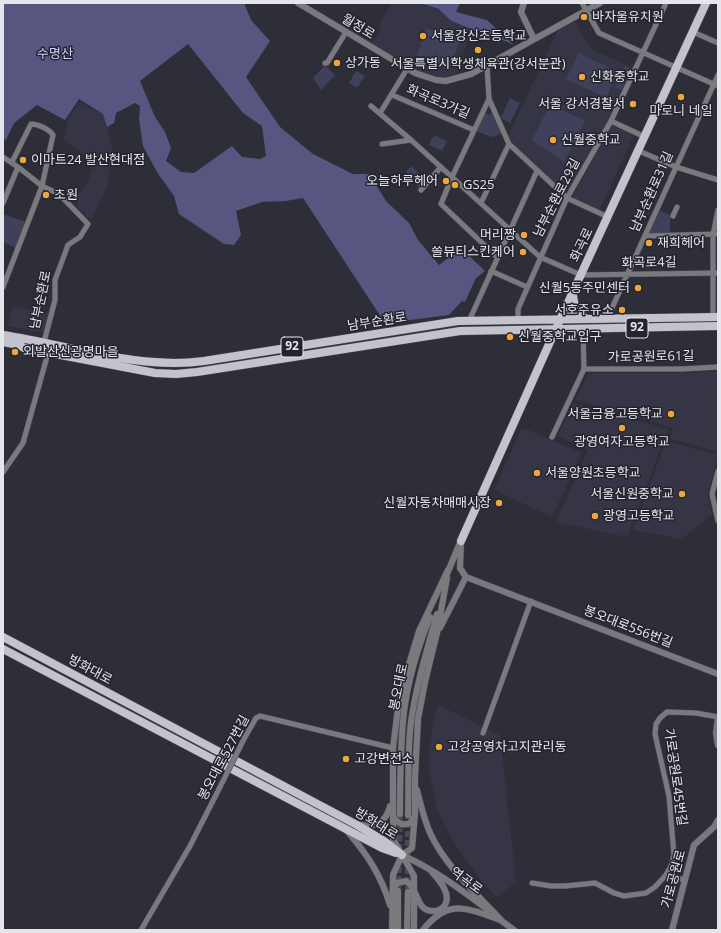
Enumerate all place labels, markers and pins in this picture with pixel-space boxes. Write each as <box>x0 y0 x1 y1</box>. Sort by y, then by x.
place label: 바자울유치원 <box>592 9 664 25</box>
marker: 바자울유치원 <box>579 12 589 22</box>
place label: 서울강신초등학교 <box>431 28 527 44</box>
marker: 서울강신초등학교 <box>418 31 428 41</box>
marker: 서울특별시학생체육관(강서분관) <box>473 45 483 55</box>
place label: 상가동 <box>345 55 381 71</box>
place label: 서울특별시학생체육관(강서분관) <box>390 56 566 72</box>
marker: 상가동 <box>332 58 342 68</box>
place label: 신화중학교 <box>590 69 650 85</box>
marker: 신화중학교 <box>577 72 587 82</box>
marker: 마로니 네일 <box>676 92 686 102</box>
place label: 서울 강서경찰서 <box>538 96 625 112</box>
marker: 서울 강서경찰서 <box>628 99 638 109</box>
place label: 마로니 네일 <box>649 103 713 119</box>
place label: 신월중학교 <box>561 132 621 148</box>
marker: 신월중학교 <box>548 135 558 145</box>
place label: 이마트24 발산현대점 <box>31 152 145 168</box>
marker: 이마트24 발산현대점 <box>18 155 28 165</box>
place label: 오늘하루헤어 <box>366 173 438 189</box>
marker: 오늘하루헤어 <box>441 176 451 186</box>
place label: GS25 <box>463 177 494 193</box>
marker: GS25 <box>450 180 460 190</box>
place label: 초원 <box>54 187 78 203</box>
marker: 초원 <box>41 190 51 200</box>
place label: 머리짱 <box>480 227 516 243</box>
marker: 머리짱 <box>519 230 529 240</box>
place label: 재희헤어 <box>657 235 705 251</box>
marker: 재희헤어 <box>644 238 654 248</box>
place label: 쏠뷰티스킨케어 <box>431 244 515 260</box>
marker: 쏠뷰티스킨케어 <box>518 247 528 257</box>
place label: 신월5동주민센터 <box>539 280 630 296</box>
marker: 신월5동주민센터 <box>633 283 643 293</box>
place label: 서호주유소 <box>554 302 614 318</box>
marker: 서호주유소 <box>617 305 627 315</box>
place label: 신월중학교입구 <box>518 329 602 345</box>
marker: 신월중학교입구 <box>505 332 515 342</box>
place label: 외발산신광명마을 <box>23 344 119 360</box>
marker: 외발산신광명마을 <box>10 347 20 357</box>
place label: 서울금융고등학교 <box>567 406 663 422</box>
marker: 서울금융고등학교 <box>666 409 676 419</box>
marker: 광영여자고등학교 <box>617 423 627 433</box>
place label: 광영여자고등학교 <box>574 434 670 450</box>
place label: 서울양원초등학교 <box>545 465 641 481</box>
marker: 서울양원초등학교 <box>532 468 542 478</box>
place label: 서울신원중학교 <box>590 486 674 502</box>
marker: 서울신원중학교 <box>677 489 687 499</box>
place label: 신월자동차매매시장 <box>383 495 491 511</box>
marker: 신월자동차매매시장 <box>494 498 504 508</box>
place label: 광영고등학교 <box>603 508 675 524</box>
marker: 광영고등학교 <box>590 511 600 521</box>
place label: 고강공영차고지관리동 <box>447 739 567 755</box>
marker: 고강공영차고지관리동 <box>434 742 444 752</box>
place label: 고강변전소 <box>354 751 414 767</box>
marker: 고강변전소 <box>341 754 351 764</box>

